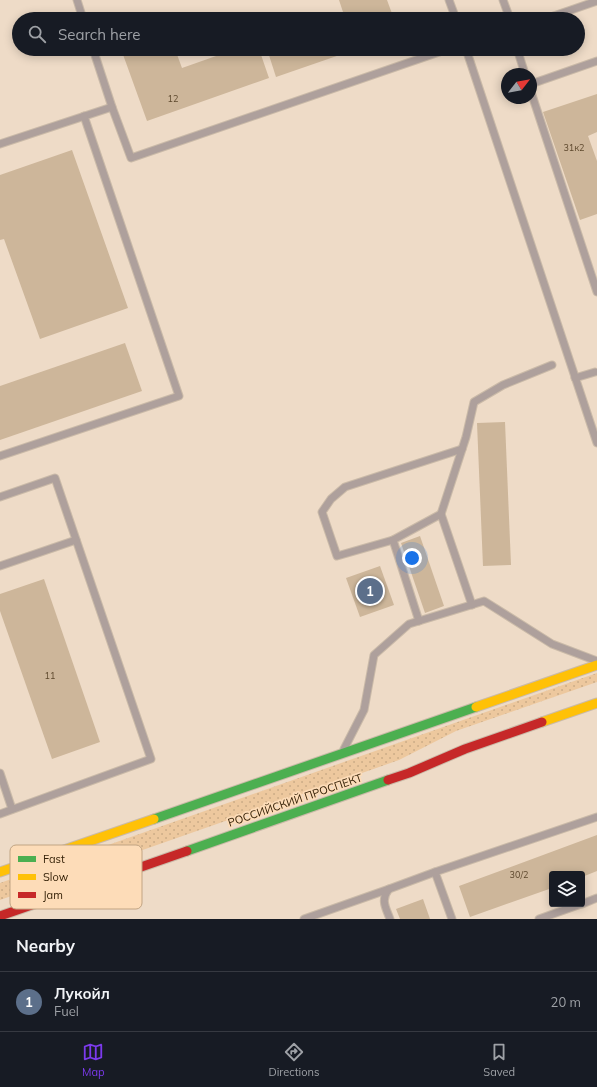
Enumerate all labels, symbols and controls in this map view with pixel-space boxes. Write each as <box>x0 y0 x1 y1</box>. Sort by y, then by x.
search box <box>12 12 585 56</box>
icon: search <box>26 23 48 45</box>
text: Search here <box>58 25 140 44</box>
north arrow <box>501 68 537 104</box>
house number: 12 <box>168 93 178 104</box>
house number: 31к2 <box>563 142 585 153</box>
your location <box>402 548 422 568</box>
pin: 1 <box>357 576 383 606</box>
house number: 11 <box>45 670 55 681</box>
street label: РОССИЙСКИЙ ПРОСПЕКТ <box>226 770 364 830</box>
legend <box>10 845 142 909</box>
text: Fast <box>43 852 65 866</box>
house number: 30/2 <box>510 869 528 880</box>
text: Slow <box>43 870 69 884</box>
map controls <box>549 871 585 907</box>
button: layers <box>549 871 585 907</box>
text: Jam <box>43 888 63 902</box>
text: Nearby <box>16 935 75 956</box>
text: Лукойл <box>54 984 110 1003</box>
text: 1 <box>25 994 33 1010</box>
text: 20 m <box>551 994 581 1010</box>
text: Fuel <box>54 1003 79 1019</box>
tab: Map <box>82 1041 105 1079</box>
tab: Directions <box>269 1041 319 1079</box>
tab: Saved <box>483 1041 515 1079</box>

